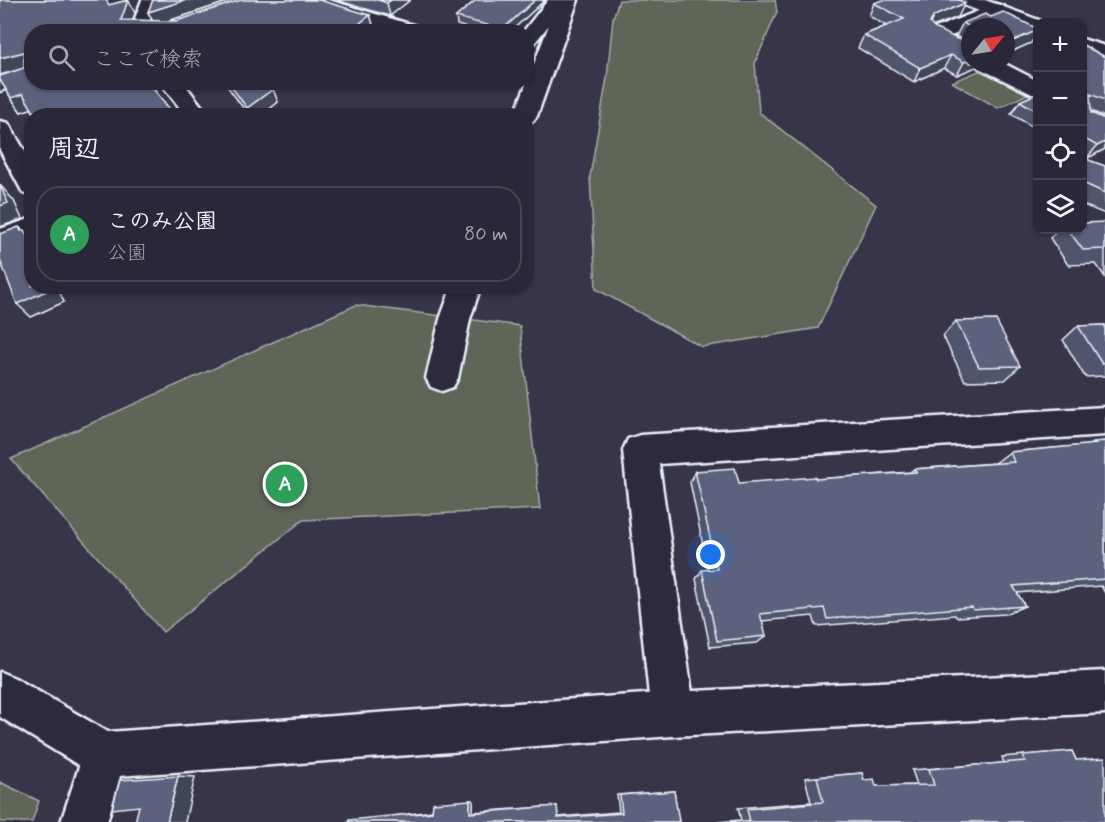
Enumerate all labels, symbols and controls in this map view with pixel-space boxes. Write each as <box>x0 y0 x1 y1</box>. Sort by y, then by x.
north arrow <box>961 18 1015 72</box>
map controls <box>1033 18 1087 234</box>
button: + <box>1033 18 1087 72</box>
search box <box>24 24 534 90</box>
icon: search <box>45 41 78 74</box>
text: ここで検索 <box>93 46 203 74</box>
button: − <box>1033 72 1087 126</box>
button: locate <box>1033 126 1087 180</box>
text: 周辺 <box>48 133 100 167</box>
button: layers <box>1033 180 1087 234</box>
text: このみ公園 <box>107 208 217 236</box>
text: A <box>63 221 76 248</box>
text: 80 m <box>464 221 508 248</box>
text: 公園 <box>107 240 147 267</box>
pin: A <box>266 462 304 506</box>
your location <box>696 540 725 569</box>

